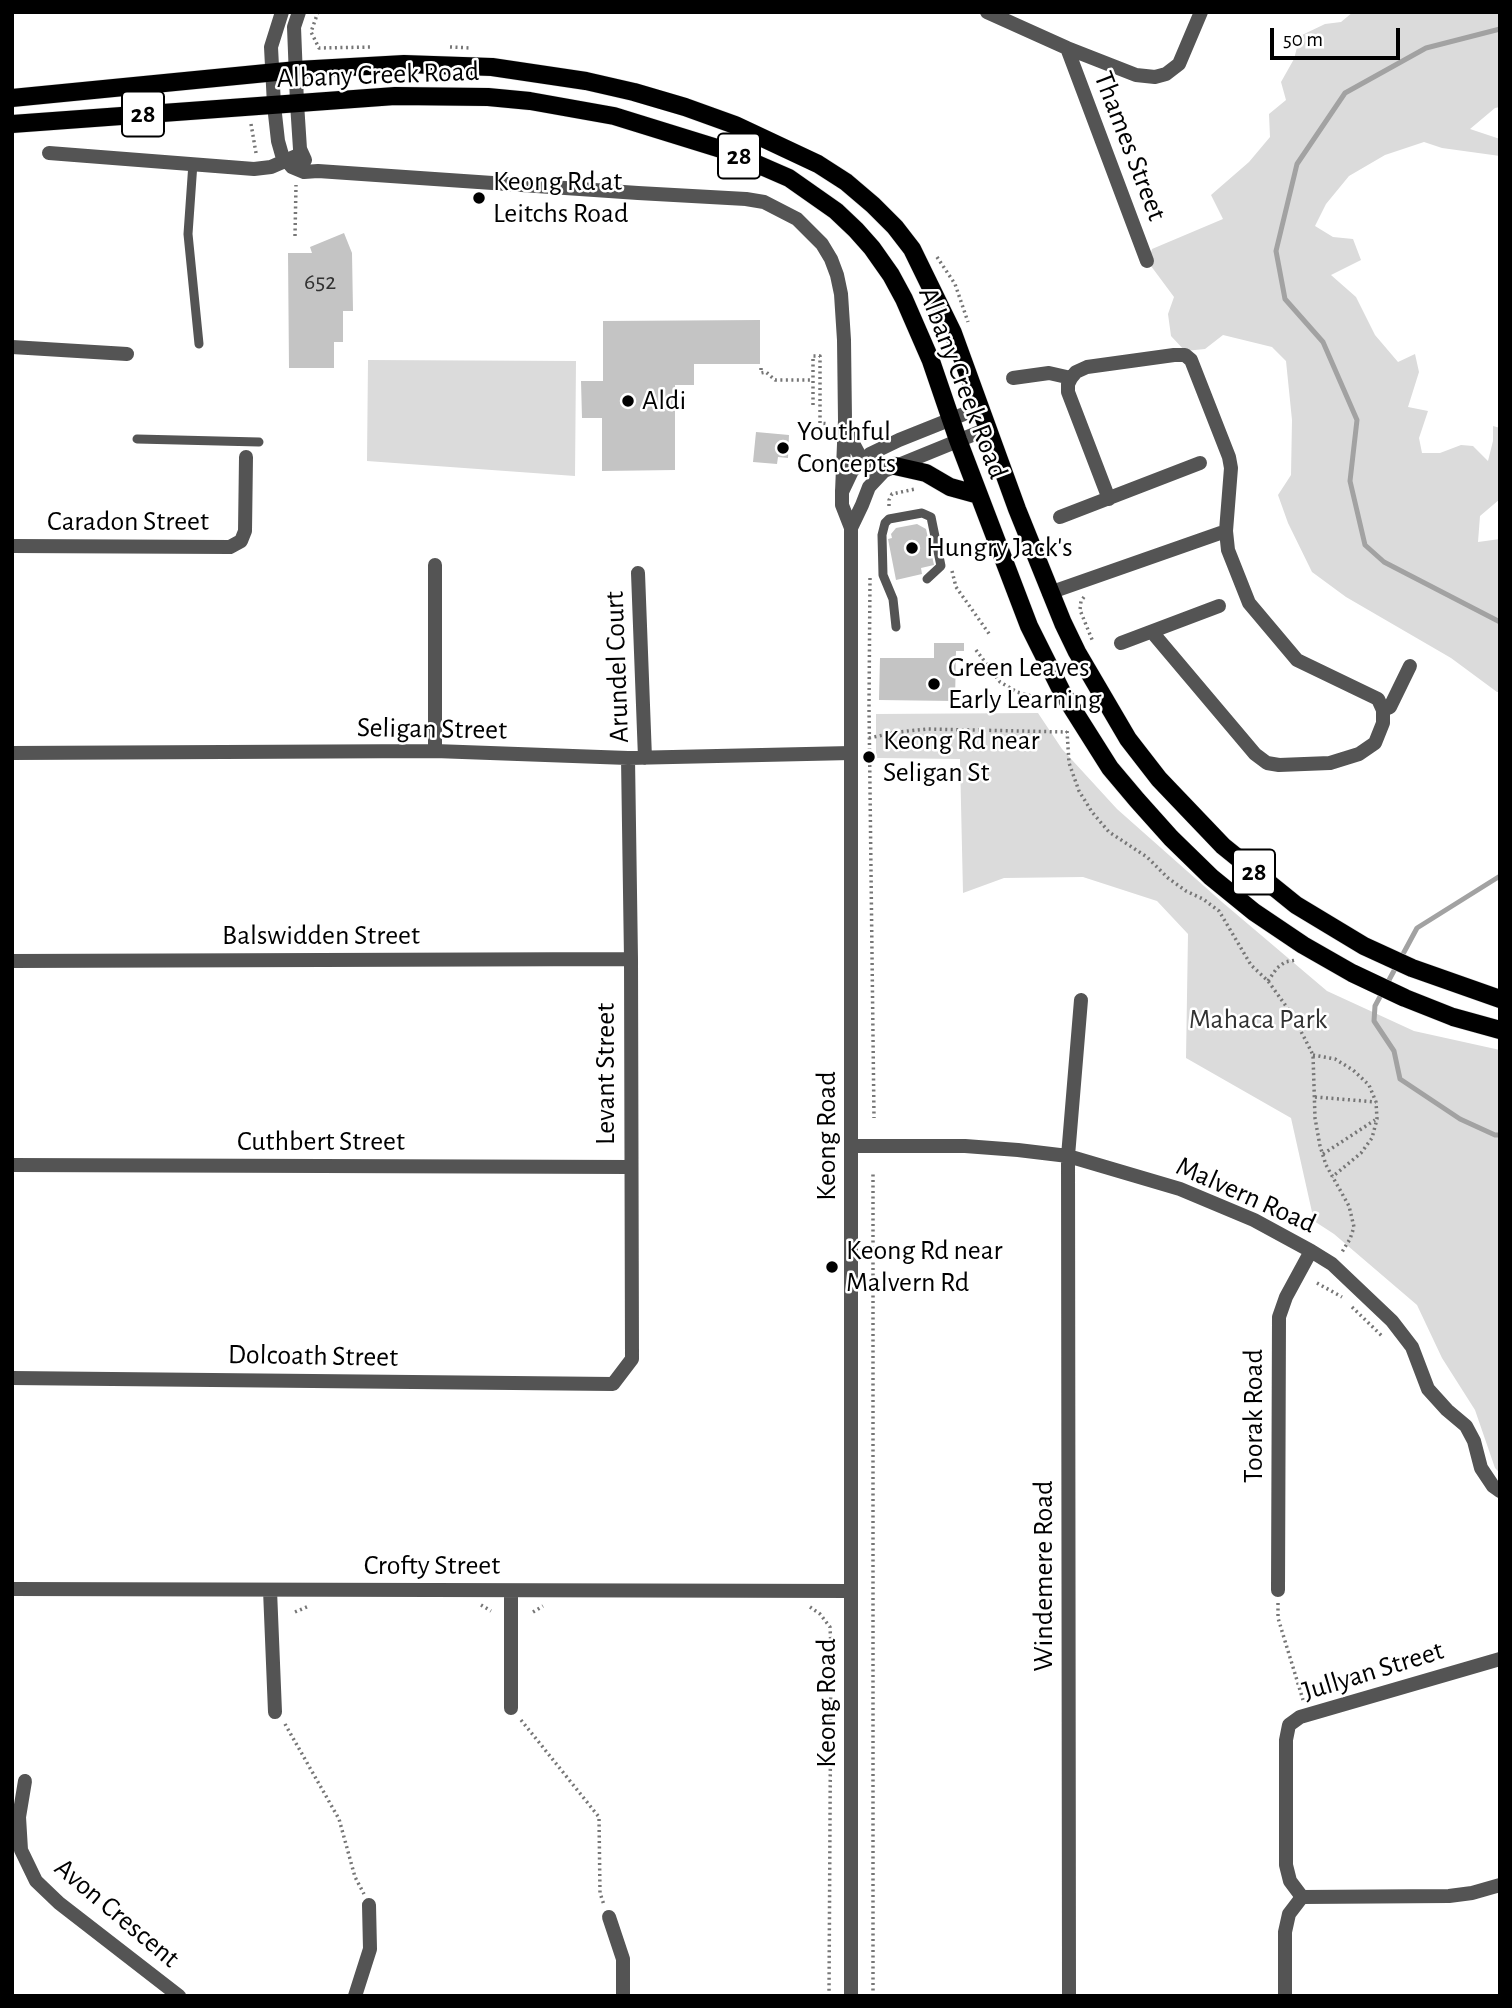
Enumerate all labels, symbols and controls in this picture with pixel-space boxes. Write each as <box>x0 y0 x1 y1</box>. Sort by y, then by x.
scale bar <box>1274 14 1404 58</box>
text: 50 m <box>1283 29 1323 50</box>
street label: Albany Creek Road <box>276 55 480 95</box>
street label: Thames Street <box>1086 67 1174 225</box>
road number: 28 <box>122 91 164 136</box>
road number: 28 <box>718 134 760 178</box>
place label: Keong Rd at Leitchs Road <box>493 165 628 231</box>
marker: Keong Rd at Leitchs Road <box>471 190 487 206</box>
house number: 652 <box>304 268 336 296</box>
street label: Albany Creek Road <box>911 282 1015 484</box>
place label: Aldi <box>642 384 686 418</box>
marker: Aldi <box>620 393 636 409</box>
place label: Youthful Concepts <box>797 415 896 481</box>
marker: Youthful Concepts <box>775 440 791 456</box>
street label: Caradon Street <box>47 505 209 539</box>
place label: Hungry Jack's <box>926 531 1072 565</box>
marker: Hungry Jack's <box>904 540 920 556</box>
street label: Arundel Court <box>598 590 636 744</box>
place label: Green Leaves Early Learning <box>948 651 1101 717</box>
marker: Green Leaves Early Learning <box>926 676 942 692</box>
street label: Seligan Street <box>357 711 507 747</box>
place label: Keong Rd near Seligan St <box>883 724 1039 790</box>
marker: Keong Rd near Seligan St <box>861 749 877 765</box>
road number: 28 <box>1233 850 1275 894</box>
street label: Balswidden Street <box>222 919 420 953</box>
street label: Levant Street <box>589 1003 623 1145</box>
park label: Mahaca Park <box>1189 1003 1327 1037</box>
street label: Keong Road <box>810 1071 844 1201</box>
street label: Cuthbert Street <box>237 1125 405 1159</box>
street label: Malvern Road <box>1171 1149 1321 1241</box>
place label: Keong Rd near Malvern Rd <box>846 1234 1002 1300</box>
marker: Keong Rd near Malvern Rd <box>824 1259 840 1275</box>
street label: Dolcoath Street <box>228 1338 398 1374</box>
street label: Toorak Road <box>1237 1349 1271 1483</box>
street label: Windemere Road <box>1027 1480 1061 1672</box>
street label: Crofty Street <box>364 1549 500 1583</box>
street label: Jullyan Street <box>1298 1634 1448 1708</box>
street label: Keong Road <box>810 1638 844 1768</box>
street label: Avon Crescent <box>48 1851 186 1975</box>

